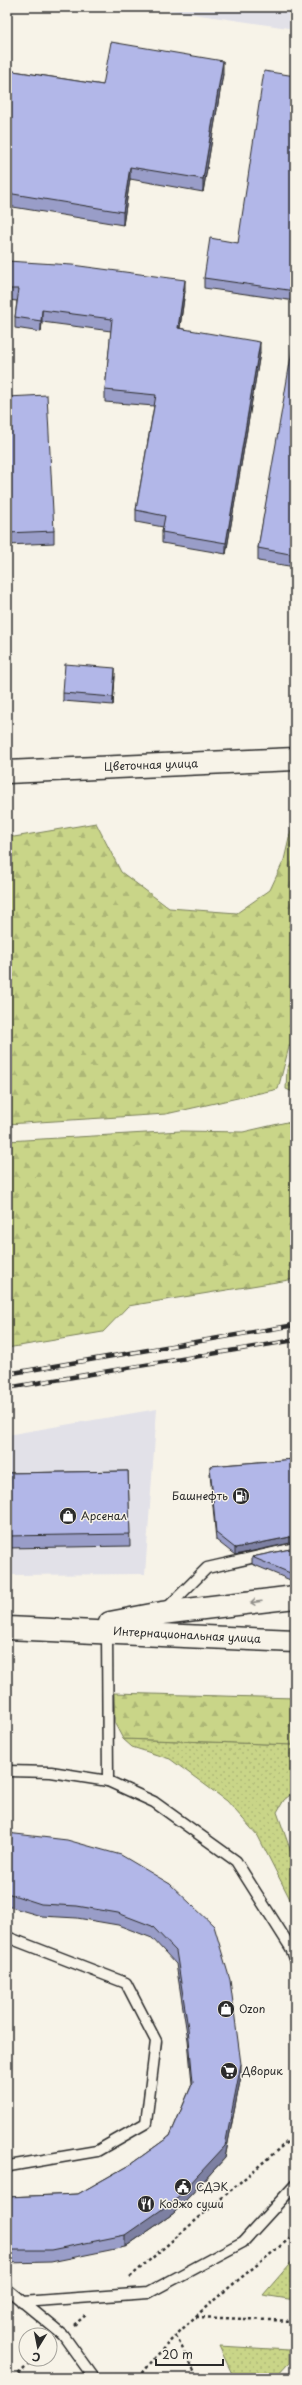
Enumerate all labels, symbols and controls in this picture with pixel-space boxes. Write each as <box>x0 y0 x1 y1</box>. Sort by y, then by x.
street label: Цветочная улица <box>104 754 198 775</box>
fuel station icon: Башнефть <box>231 1486 251 1506</box>
place label: Башнефть <box>172 1487 228 1504</box>
shop icon: Арсенал <box>58 1506 78 1526</box>
place label: Арсенал <box>81 1507 127 1524</box>
one-way arrow <box>250 1598 263 1605</box>
street label: Интернациональная улица <box>113 1622 261 1647</box>
shop icon: Ozon <box>216 1999 236 2019</box>
place label: Ozon <box>239 2000 265 2017</box>
supermarket icon: Дворик <box>219 2061 239 2081</box>
place label: Дворик <box>241 2062 283 2079</box>
public building icon: СДЭК <box>173 2177 193 2197</box>
place label: СДЭК <box>196 2178 229 2195</box>
restaurant icon: Коджо суши <box>136 2194 156 2214</box>
place label: Коджо суши <box>159 2195 224 2212</box>
north arrow <box>18 2327 58 2367</box>
scale bar <box>156 2341 223 2367</box>
text: 20 m <box>162 2345 193 2363</box>
text: С <box>31 2348 42 2366</box>

